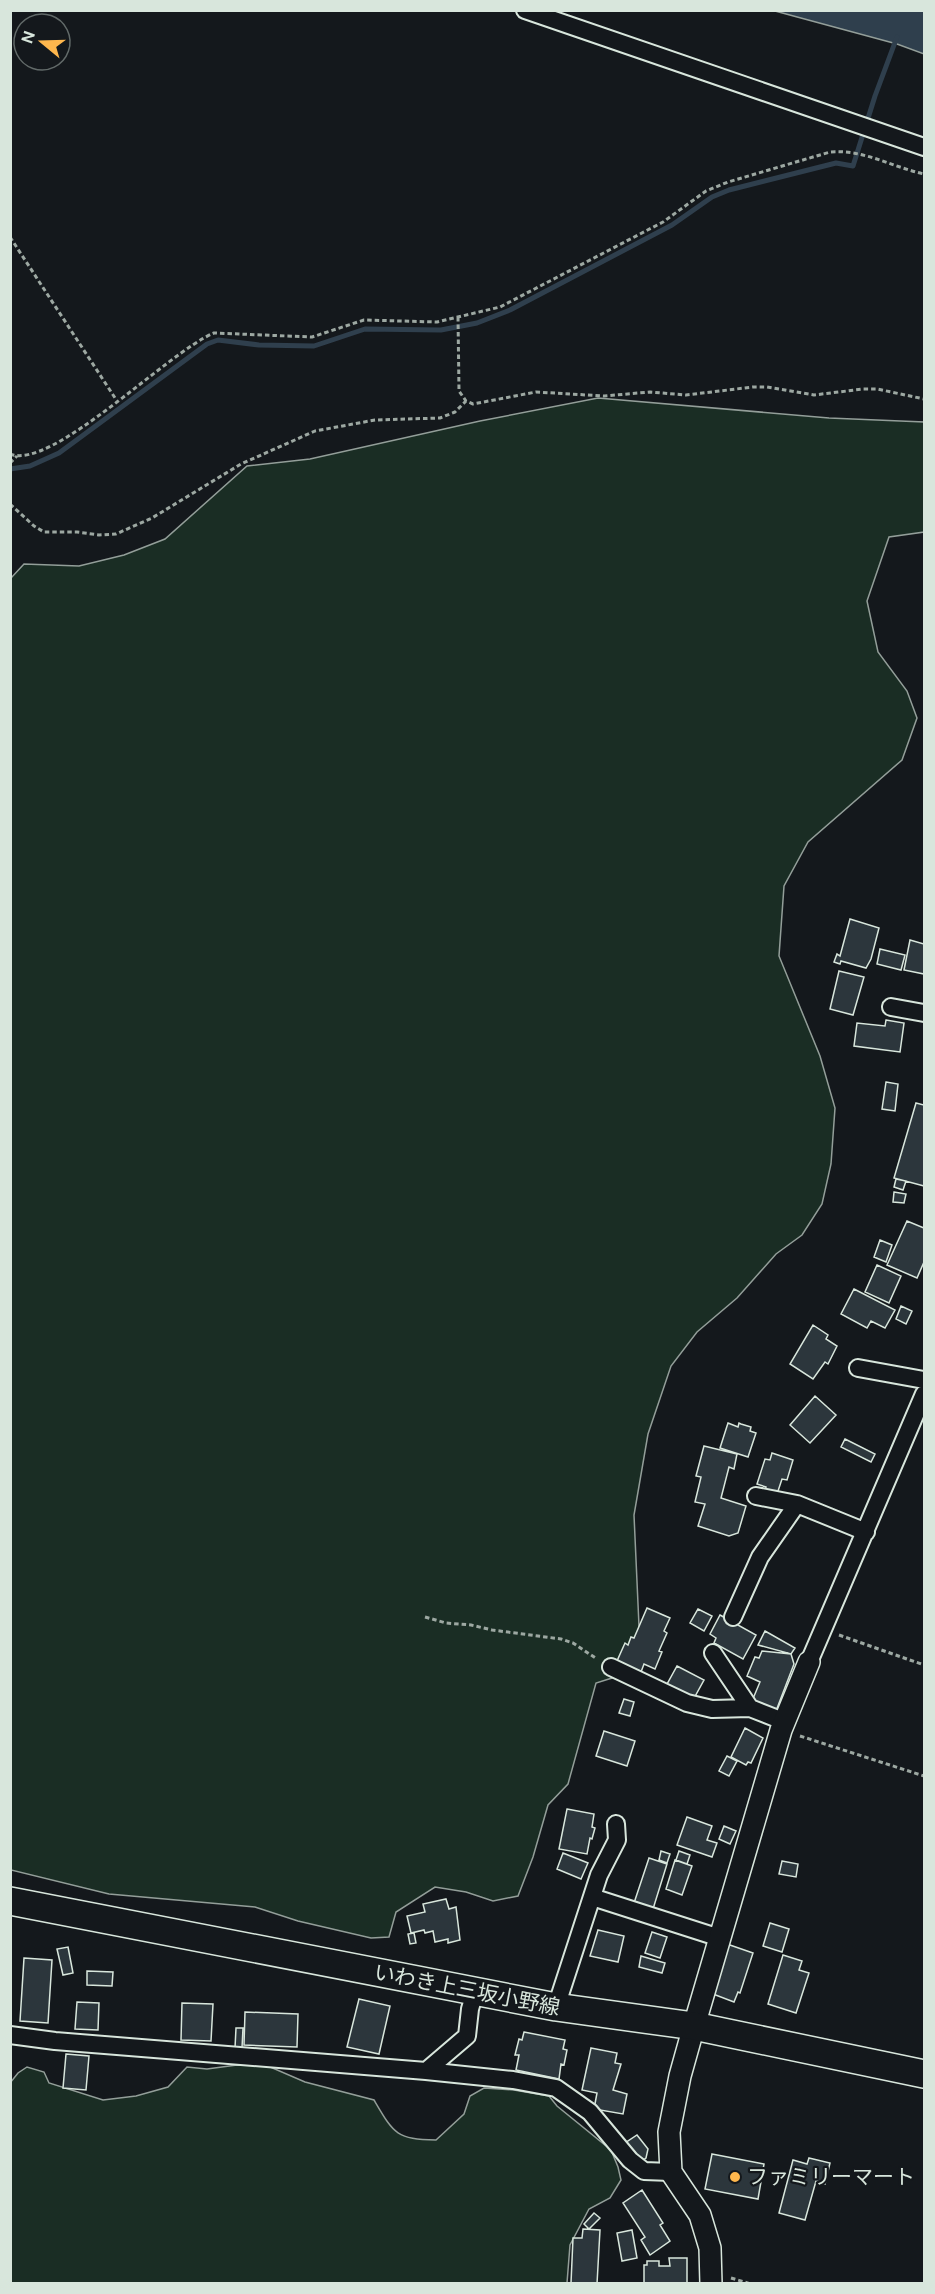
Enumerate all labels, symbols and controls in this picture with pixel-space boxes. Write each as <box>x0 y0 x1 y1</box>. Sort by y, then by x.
north arrow <box>12 12 72 72</box>
text: N <box>16 28 40 46</box>
street label: いわき上三坂小野線 <box>372 1958 562 2022</box>
place label: ファミリーマート <box>747 2163 915 2191</box>
marker: ファミリーマート <box>728 2170 742 2184</box>

